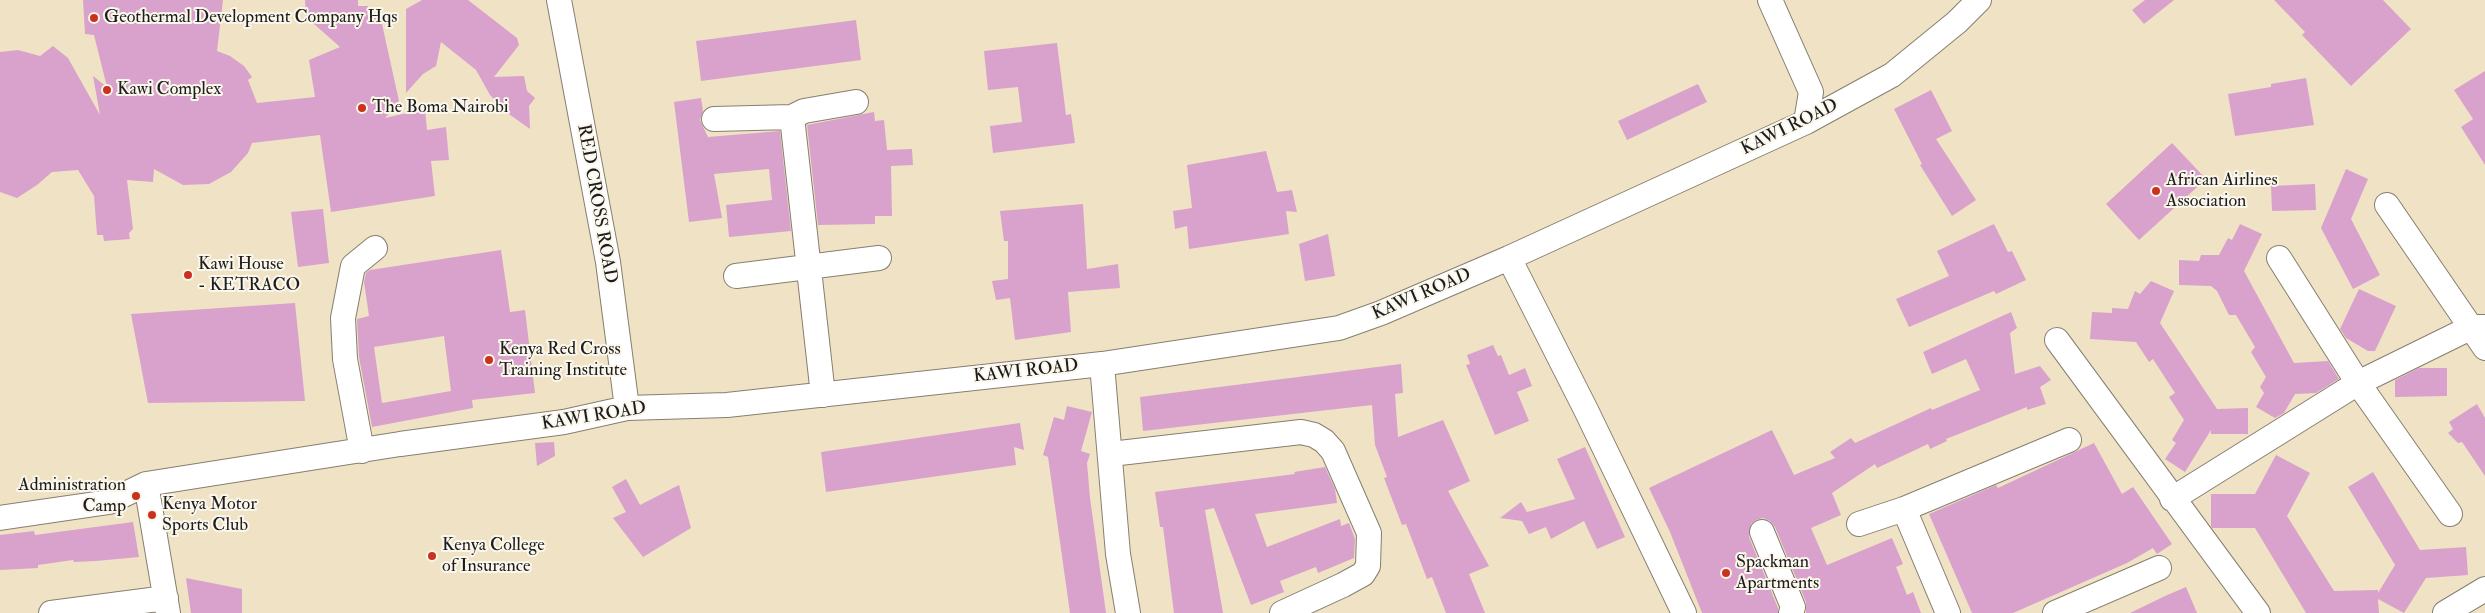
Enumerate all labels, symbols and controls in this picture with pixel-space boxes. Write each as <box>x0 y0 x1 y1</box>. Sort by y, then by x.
place label: Geothermal Development Company Hqs <box>104 7 397 29</box>
marker: Geothermal Development Company Hqs <box>88 12 100 24</box>
place label: Kawi Complex <box>117 79 221 101</box>
marker: Kawi Complex <box>101 84 113 96</box>
street label: KAWI ROAD <box>1738 95 1842 161</box>
place label: The Boma Nairobi <box>372 97 508 119</box>
marker: The Boma Nairobi <box>356 102 368 114</box>
street label: RED CROSS ROAD <box>571 123 621 285</box>
place label: African Airlines Association <box>2166 170 2278 212</box>
marker: African Airlines Association <box>2150 185 2162 197</box>
place label: Kawi House - KETRACO <box>198 254 300 296</box>
street label: KAWI ROAD <box>1369 264 1475 326</box>
marker: Kawi House - KETRACO <box>182 269 194 281</box>
place label: Kenya Red Cross Training Institute <box>499 339 627 382</box>
marker: Kenya Red Cross Training Institute <box>483 354 495 366</box>
street label: KAWI ROAD <box>972 356 1080 388</box>
street label: KAWI ROAD <box>540 398 648 436</box>
place label: Administration Camp <box>18 475 126 518</box>
marker: Administration Camp <box>130 490 142 502</box>
place label: Kenya Motor Sports Club <box>162 494 257 536</box>
marker: Kenya Motor Sports Club <box>146 509 158 521</box>
place label: Kenya College of Insurance <box>442 535 545 578</box>
marker: Kenya College of Insurance <box>426 550 438 562</box>
place label: Spackman Apartments <box>1736 552 1819 594</box>
marker: Spackman Apartments <box>1720 567 1732 579</box>

